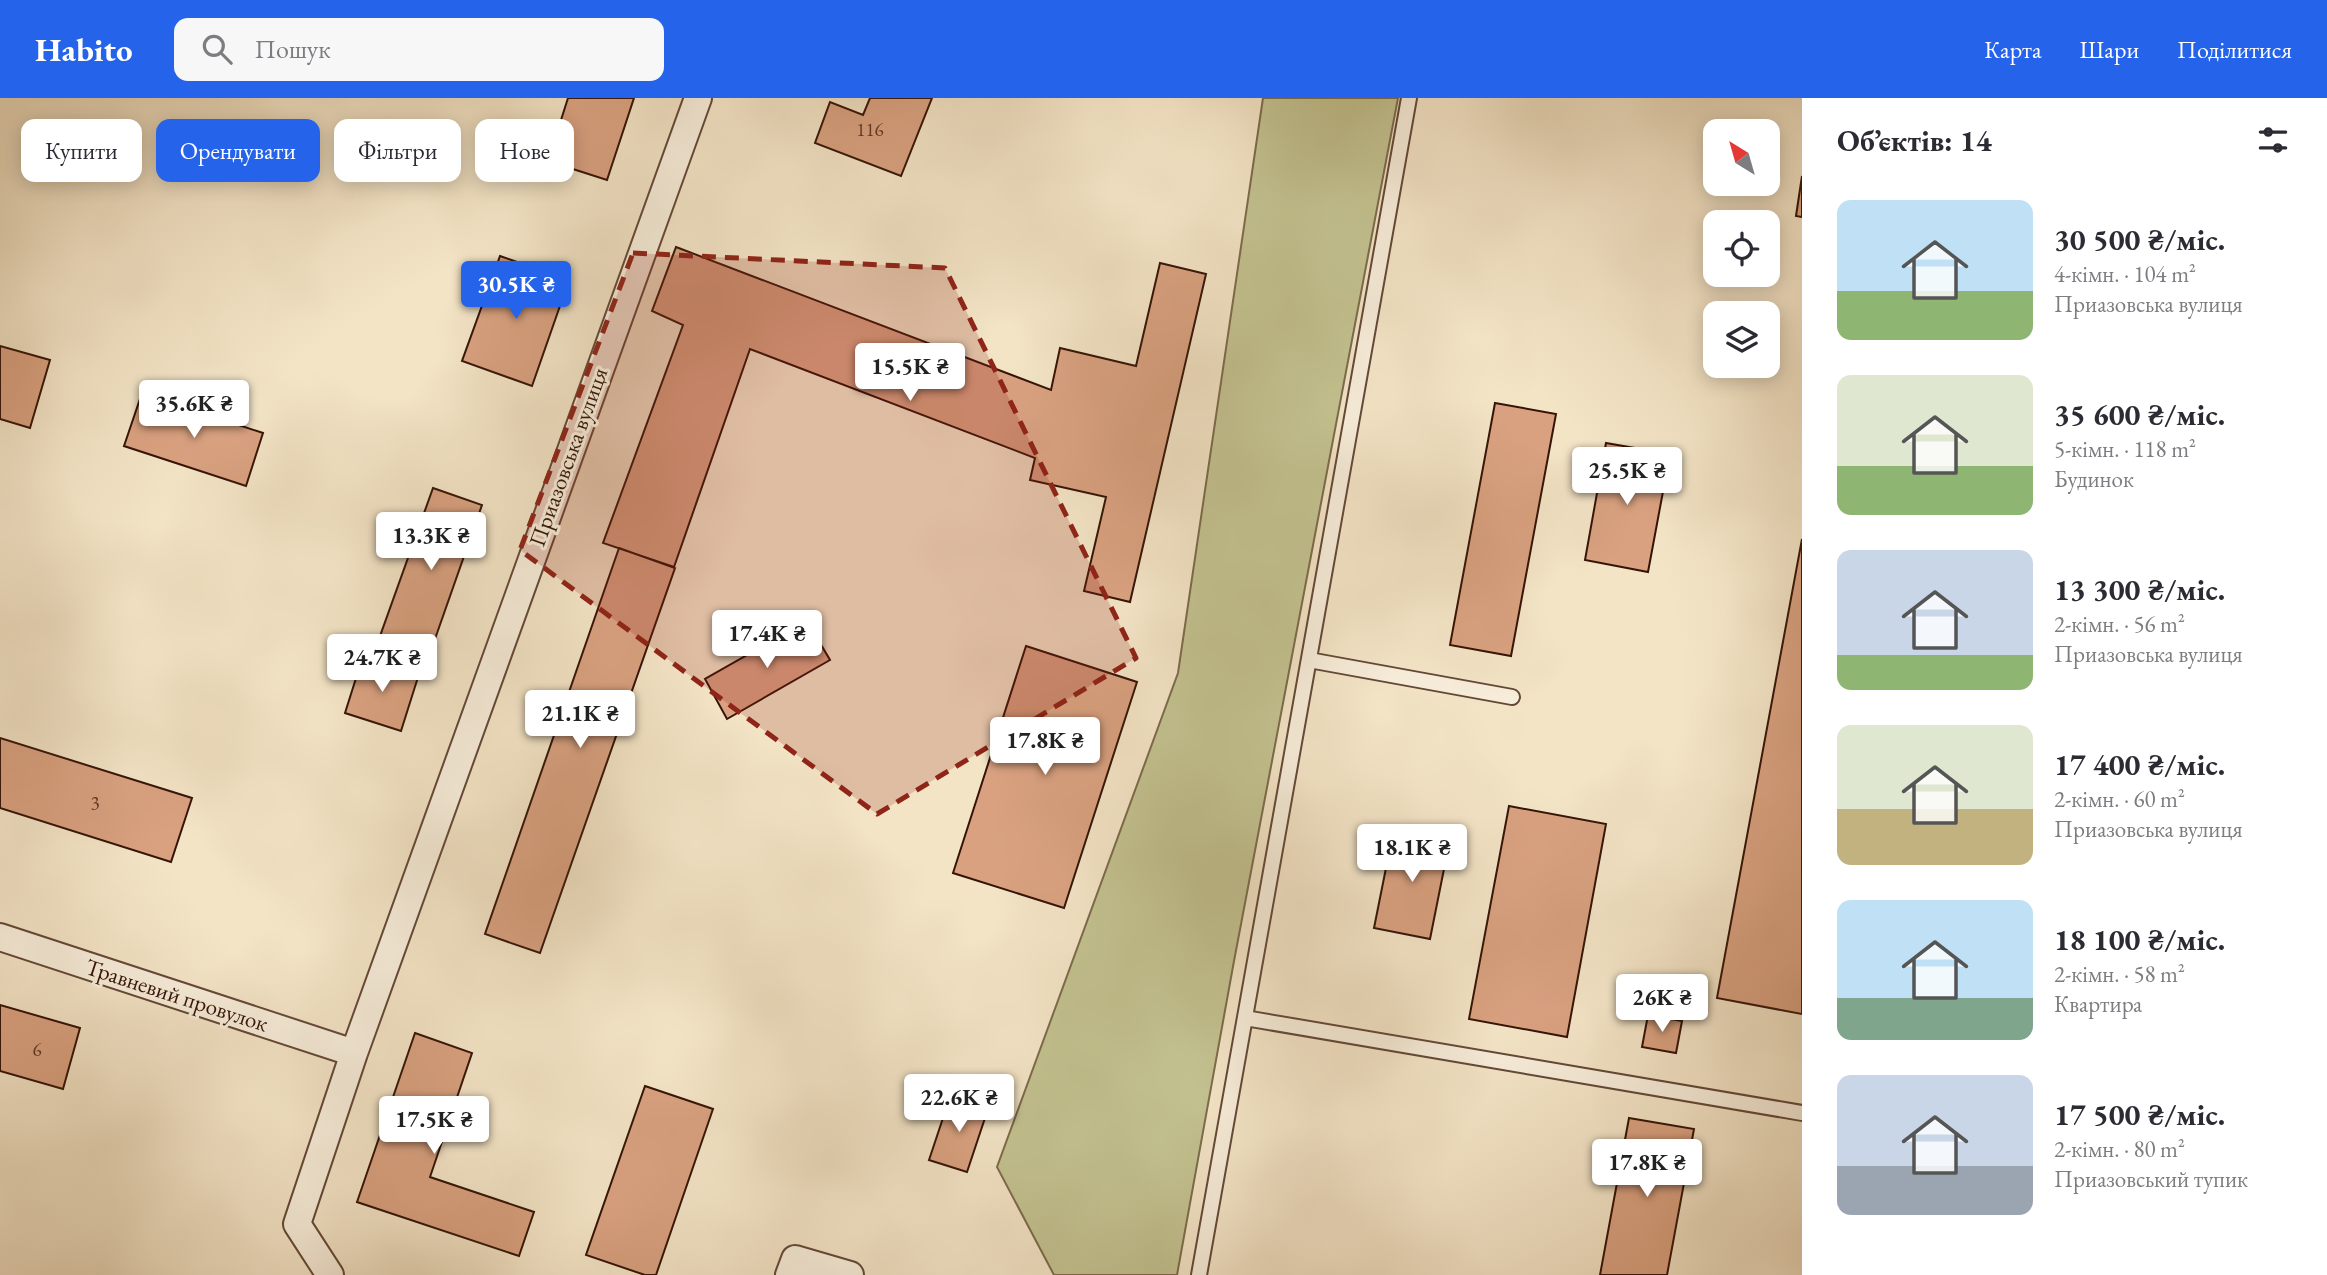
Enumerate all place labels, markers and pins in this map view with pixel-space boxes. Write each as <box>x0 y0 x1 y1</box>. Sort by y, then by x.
pin: 30.5K ₴ <box>451 262 581 321</box>
pin: 15.5K ₴ <box>845 344 975 403</box>
pin: 35.6K ₴ <box>129 380 259 440</box>
pin: 25.5K ₴ <box>1562 448 1692 507</box>
pin: 13.3K ₴ <box>366 512 496 572</box>
pin: 17.4K ₴ <box>702 610 832 670</box>
pin: 24.7K ₴ <box>317 634 447 694</box>
pin: 21.1K ₴ <box>515 690 645 750</box>
pin: 17.8K ₴ <box>980 718 1110 777</box>
pin: 18.1K ₴ <box>1347 824 1477 884</box>
pin: 26K ₴ <box>1613 974 1711 1034</box>
pin: 22.6K ₴ <box>894 1074 1024 1134</box>
pin: 17.5K ₴ <box>369 1096 499 1156</box>
pin: 17.8K ₴ <box>1582 1140 1712 1199</box>

